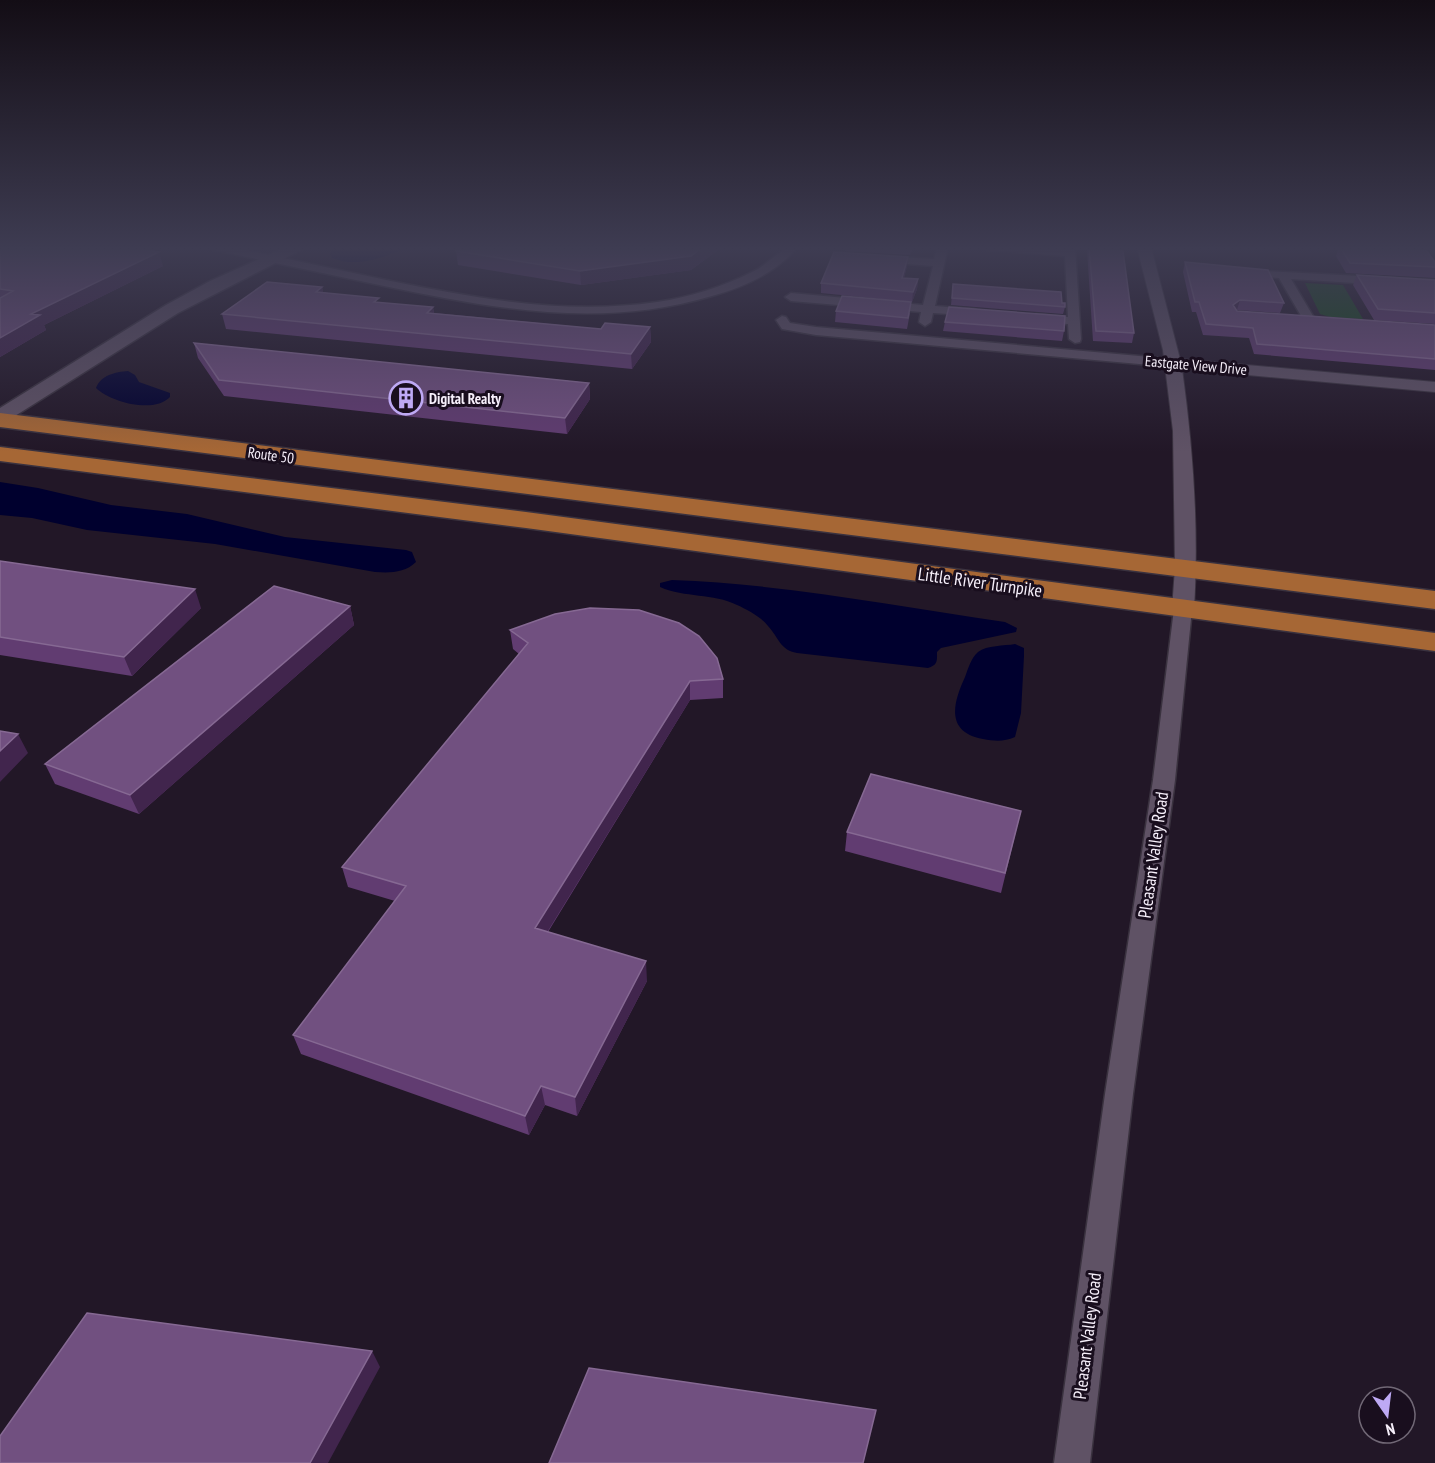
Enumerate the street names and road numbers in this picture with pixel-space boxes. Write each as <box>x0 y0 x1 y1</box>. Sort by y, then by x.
street label: Eastgate View Drive <box>1144 351 1248 379</box>
street label: Route 50 <box>247 442 296 468</box>
street label: Little River Turnpike <box>916 562 1044 602</box>
street label: Pleasant Valley Road <box>1133 790 1173 920</box>
street label: Pleasant Valley Road <box>1068 1271 1106 1401</box>

